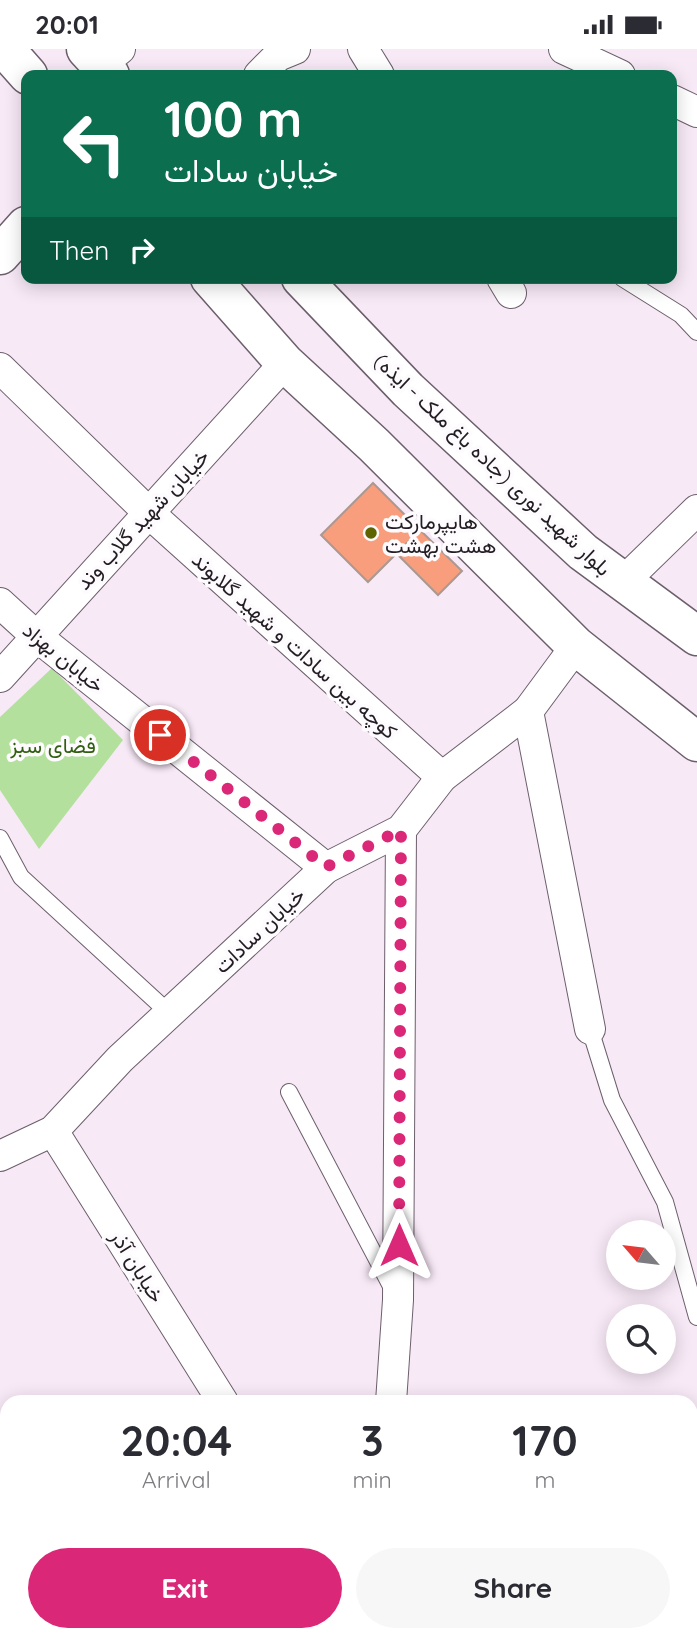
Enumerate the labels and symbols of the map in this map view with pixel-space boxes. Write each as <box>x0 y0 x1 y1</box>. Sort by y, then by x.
street label: بلوار شهید نوری (جاده باغ ملک - ایذه) <box>368 347 617 582</box>
street label: خیابان شهید گلاب وند <box>70 443 215 595</box>
place label: هایپرمارکت هشت بهشت <box>385 508 496 559</box>
marker: هایپرمارکت هشت بهشت <box>363 525 379 541</box>
street label: کوچه بین سادات و شهید گلابوند <box>186 546 403 746</box>
street label: خیابان بهزاد <box>17 616 110 698</box>
pin <box>130 705 190 765</box>
park label: فضای سبز <box>9 732 96 759</box>
street label: خیابان سادات <box>208 882 310 978</box>
position arrow <box>362 1208 436 1282</box>
north arrow <box>606 1220 676 1290</box>
street label: خیابان آذر <box>104 1224 170 1308</box>

